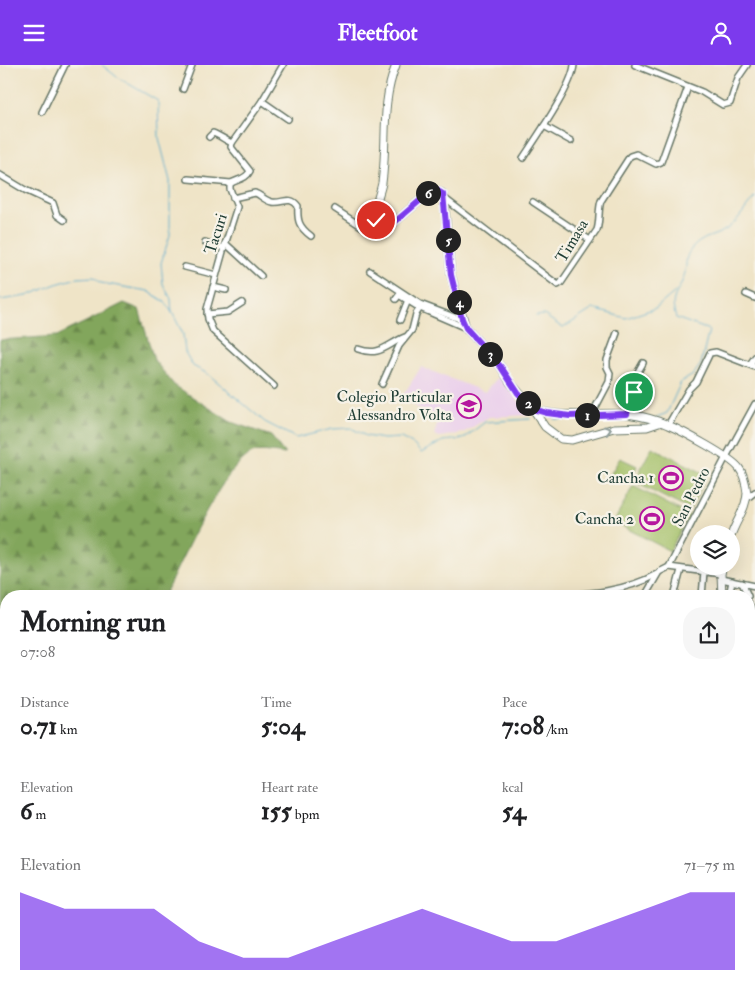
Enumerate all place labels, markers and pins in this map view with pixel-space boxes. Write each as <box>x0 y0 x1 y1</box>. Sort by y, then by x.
pin: 6 <box>416 181 440 205</box>
pin <box>355 199 397 241</box>
pin: 5 <box>436 227 460 253</box>
pin: 4 <box>446 289 472 315</box>
pin: 3 <box>478 341 502 367</box>
pin <box>613 371 655 413</box>
place label: Colegio Particular Alessandro Volta <box>337 387 452 425</box>
pin: 2 <box>516 391 540 415</box>
school or university icon: Colegio Particular Alessandro Volta <box>456 393 482 419</box>
pin: 1 <box>574 403 600 427</box>
sports icon: Cancha 1 <box>658 465 684 491</box>
place label: Cancha 1 <box>597 468 654 488</box>
sports icon: Cancha 2 <box>639 506 665 532</box>
place label: Cancha 2 <box>575 509 634 529</box>

